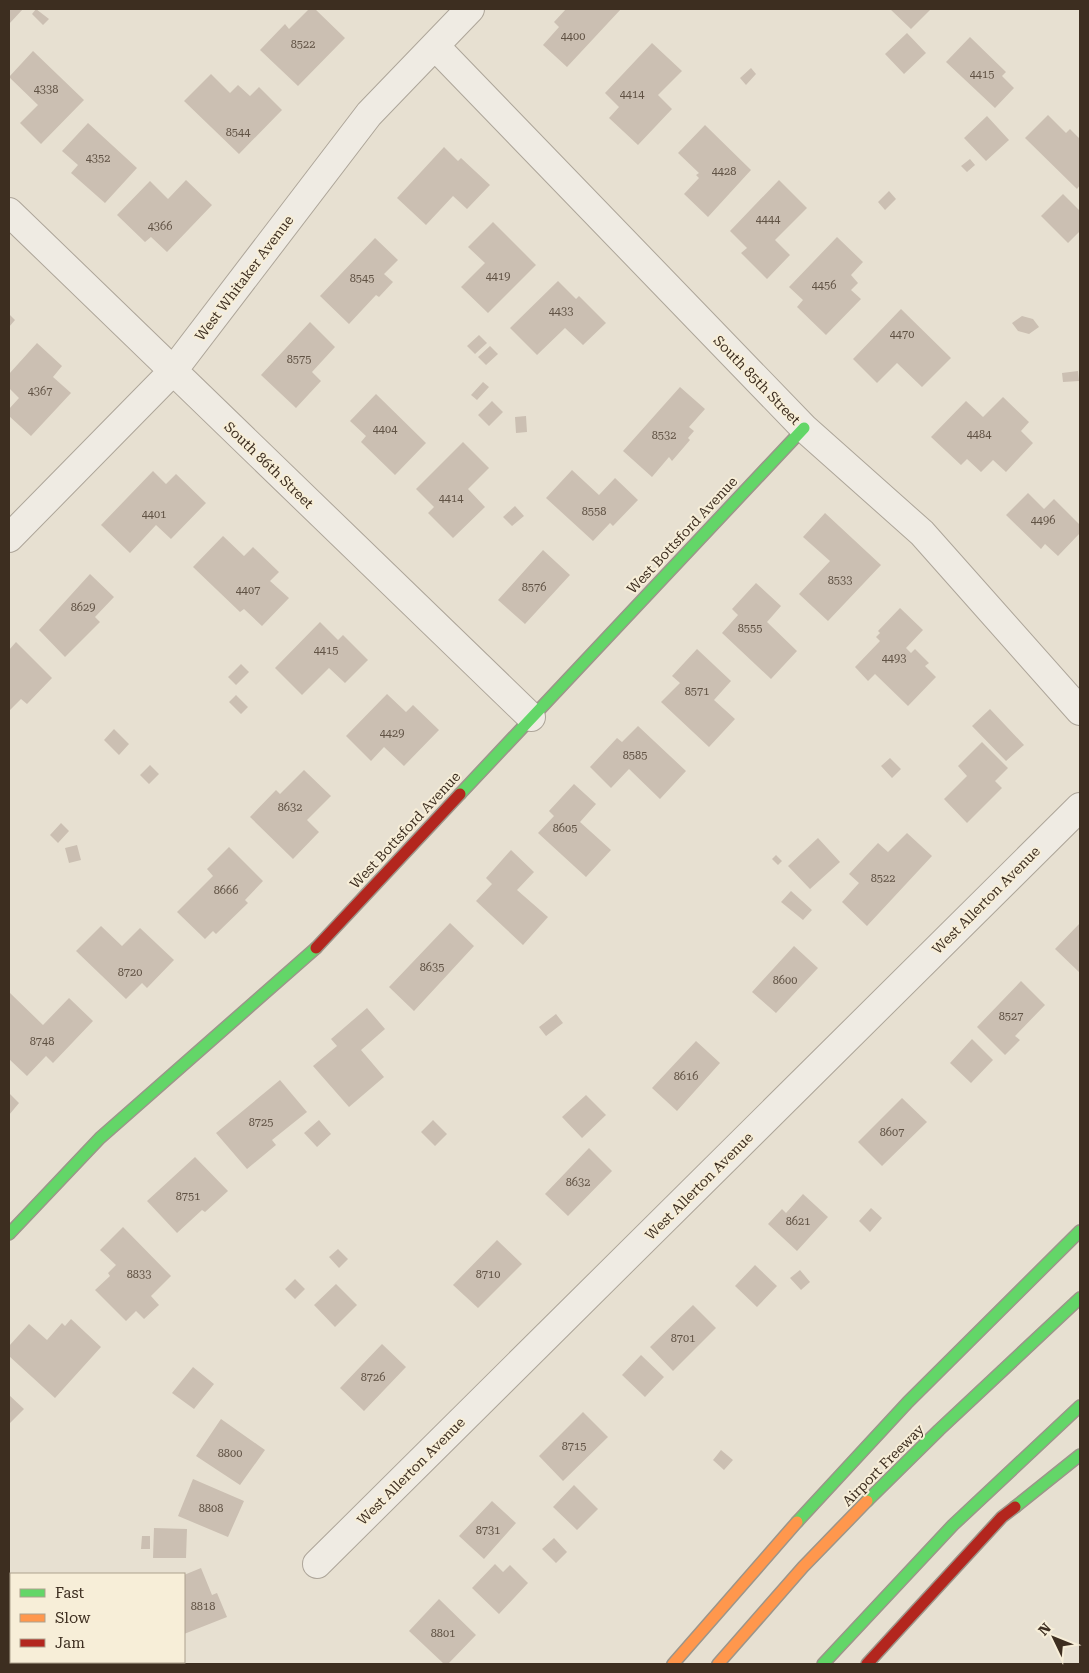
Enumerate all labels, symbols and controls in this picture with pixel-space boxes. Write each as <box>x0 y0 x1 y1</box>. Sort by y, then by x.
house number: 4400 <box>561 30 585 43</box>
house number: 8522 <box>291 38 315 51</box>
house number: 4415 <box>970 68 994 81</box>
house number: 4338 <box>34 83 58 96</box>
house number: 4414 <box>620 88 645 101</box>
house number: 8544 <box>226 126 251 139</box>
house number: 4352 <box>86 152 110 165</box>
house number: 4428 <box>712 165 736 178</box>
street label: West Whitaker Avenue <box>192 212 297 344</box>
house number: 4444 <box>756 213 781 226</box>
house number: 4366 <box>148 220 172 233</box>
house number: 4419 <box>486 270 510 283</box>
house number: 8545 <box>350 272 374 285</box>
house number: 4456 <box>812 279 836 292</box>
house number: 4433 <box>549 305 573 318</box>
house number: 4470 <box>890 328 914 341</box>
street label: South 85th Street <box>710 332 804 428</box>
house number: 8575 <box>287 353 311 366</box>
house number: 4367 <box>28 385 52 398</box>
street label: South 86th Street <box>221 418 317 512</box>
house number: 4404 <box>373 423 398 436</box>
house number: 4484 <box>967 428 992 441</box>
house number: 8532 <box>652 429 676 442</box>
street label: West Bottsford Avenue <box>624 473 741 597</box>
house number: 4414 <box>439 492 464 505</box>
house number: 8558 <box>582 505 606 518</box>
house number: 4401 <box>142 508 166 521</box>
house number: 4496 <box>1031 514 1055 527</box>
house number: 8533 <box>828 574 852 587</box>
house number: 8576 <box>522 581 546 594</box>
house number: 4407 <box>236 584 260 597</box>
house number: 8629 <box>71 601 95 614</box>
house number: 8555 <box>738 622 762 635</box>
house number: 4415 <box>314 644 338 657</box>
house number: 4493 <box>882 652 906 665</box>
house number: 8571 <box>685 685 709 698</box>
house number: 4429 <box>380 727 404 740</box>
house number: 8585 <box>623 749 647 762</box>
street label: West Bottsford Avenue <box>347 768 464 892</box>
house number: 8632 <box>278 801 302 814</box>
house number: 8605 <box>553 822 577 835</box>
street label: West Allerton Avenue <box>929 843 1043 957</box>
house number: 8522 <box>871 872 895 885</box>
house number: 8666 <box>214 884 238 897</box>
house number: 8635 <box>420 961 444 974</box>
house number: 8720 <box>118 966 142 979</box>
house number: 8600 <box>773 974 797 987</box>
house number: 8527 <box>999 1010 1023 1023</box>
house number: 8748 <box>30 1035 54 1048</box>
house number: 8616 <box>674 1070 698 1083</box>
house number: 8725 <box>249 1116 273 1129</box>
house number: 8607 <box>880 1126 904 1139</box>
street label: West Allerton Avenue <box>642 1129 756 1243</box>
house number: 8632 <box>566 1176 590 1189</box>
house number: 8751 <box>176 1190 200 1203</box>
house number: 8621 <box>786 1215 810 1228</box>
house number: 8833 <box>127 1268 151 1281</box>
house number: 8710 <box>476 1268 500 1281</box>
house number: 8701 <box>671 1332 695 1345</box>
house number: 8726 <box>361 1371 385 1384</box>
street label: West Allerton Avenue <box>354 1414 468 1528</box>
street label: Airport Freeway <box>839 1420 928 1509</box>
house number: 8715 <box>562 1440 586 1453</box>
house number: 8800 <box>218 1447 242 1460</box>
house number: 8808 <box>199 1502 223 1515</box>
house number: 8731 <box>476 1524 500 1537</box>
legend <box>10 1573 185 1663</box>
text: Fast <box>55 1584 85 1602</box>
house number: 8818 <box>191 1600 215 1613</box>
text: Slow <box>55 1609 91 1627</box>
north arrow <box>1029 1613 1079 1663</box>
text: N <box>1035 1620 1054 1639</box>
house number: 8801 <box>431 1627 455 1640</box>
text: Jam <box>55 1634 85 1652</box>

